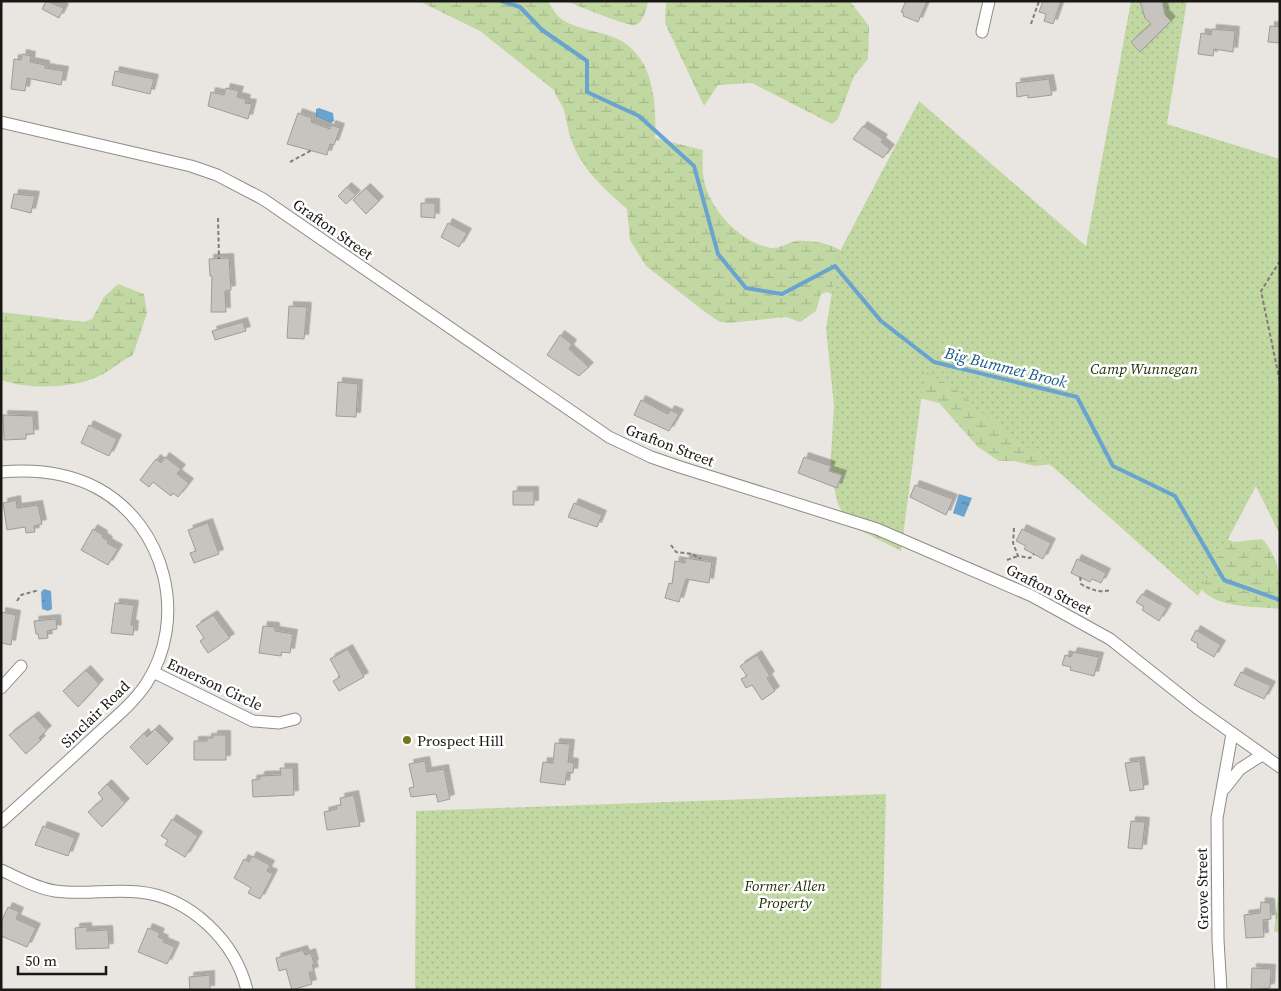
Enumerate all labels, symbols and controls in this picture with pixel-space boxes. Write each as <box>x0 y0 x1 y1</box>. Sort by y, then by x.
street label: Grafton Street <box>289 194 377 264</box>
water label: Big Bummet Brook <box>942 341 1070 393</box>
park label: Camp Wunnegan <box>1090 358 1198 379</box>
street label: Grafton Street <box>623 418 717 472</box>
street label: Grafton Street <box>1003 558 1095 620</box>
street label: Emerson Circle <box>164 653 266 715</box>
street label: Sinclair Road <box>56 675 135 752</box>
place label: Prospect Hill <box>417 730 504 751</box>
marker: Prospect Hill <box>401 734 413 746</box>
street label: Grove Street <box>1191 848 1213 930</box>
park label: Former Allen Property <box>743 875 826 913</box>
scale bar <box>18 944 105 976</box>
text: 50 m <box>25 950 57 971</box>

